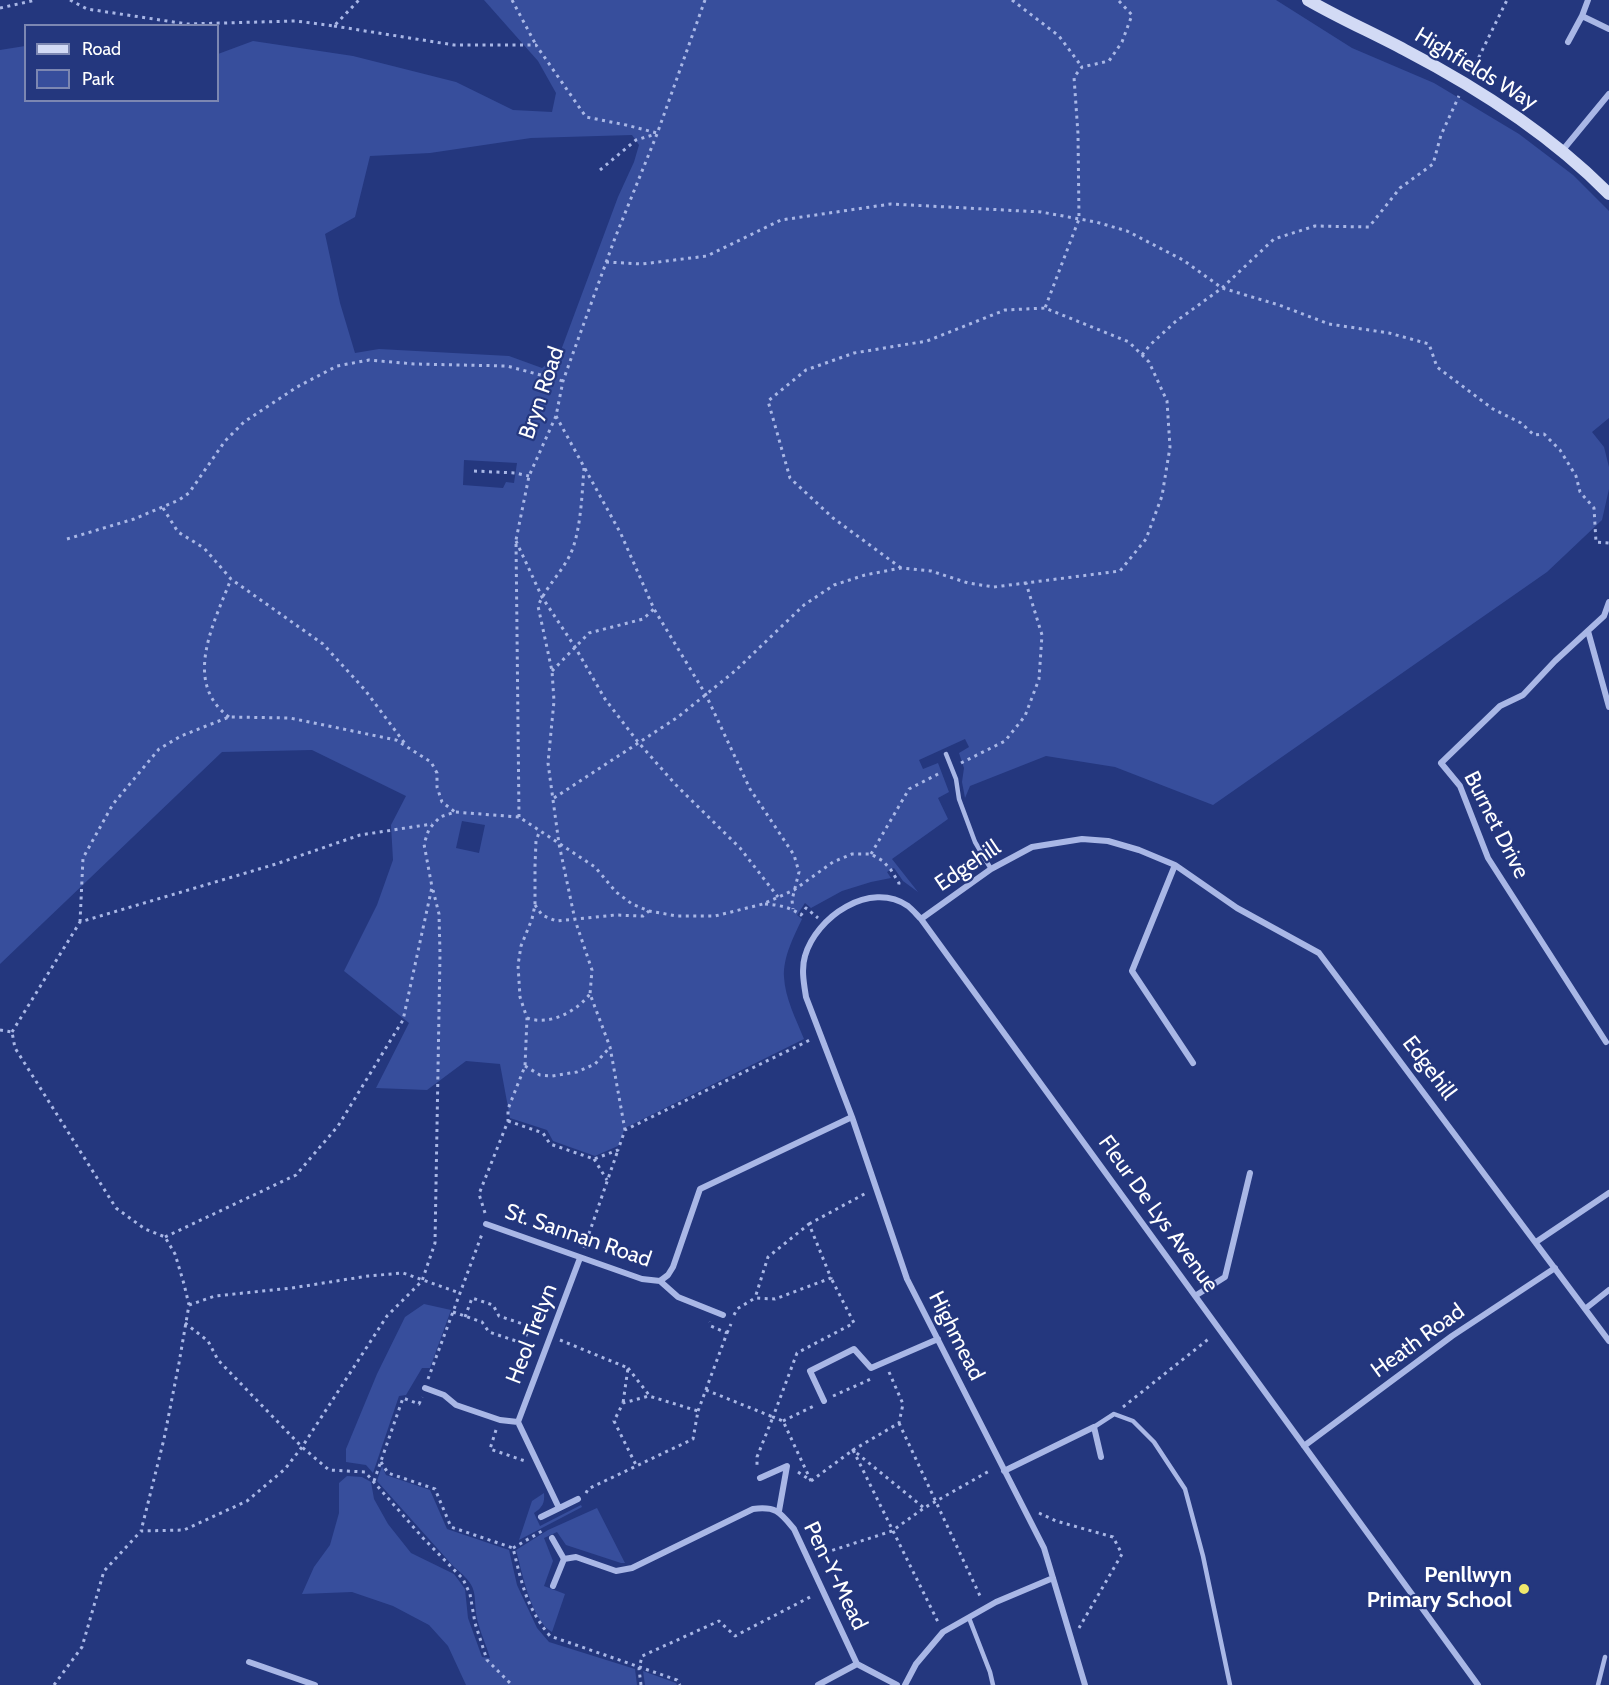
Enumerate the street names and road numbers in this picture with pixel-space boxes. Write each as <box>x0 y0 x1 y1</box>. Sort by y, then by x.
street label: Highfields Way <box>1410 22 1542 116</box>
street label: Bryn Road <box>514 343 570 443</box>
street label: Burnet Drive <box>1458 767 1534 883</box>
street label: Edgehill <box>930 835 1006 897</box>
street label: Edgehill <box>1396 1031 1462 1105</box>
street label: Fleur De Lys Avenue <box>1092 1130 1224 1298</box>
street label: St. Sannan Road <box>501 1199 655 1273</box>
street label: Heol Trelyn <box>501 1280 563 1388</box>
street label: Highmead <box>922 1287 990 1385</box>
street label: Heath Road <box>1366 1298 1470 1384</box>
street label: Pen-Y-Mead <box>797 1518 873 1634</box>

